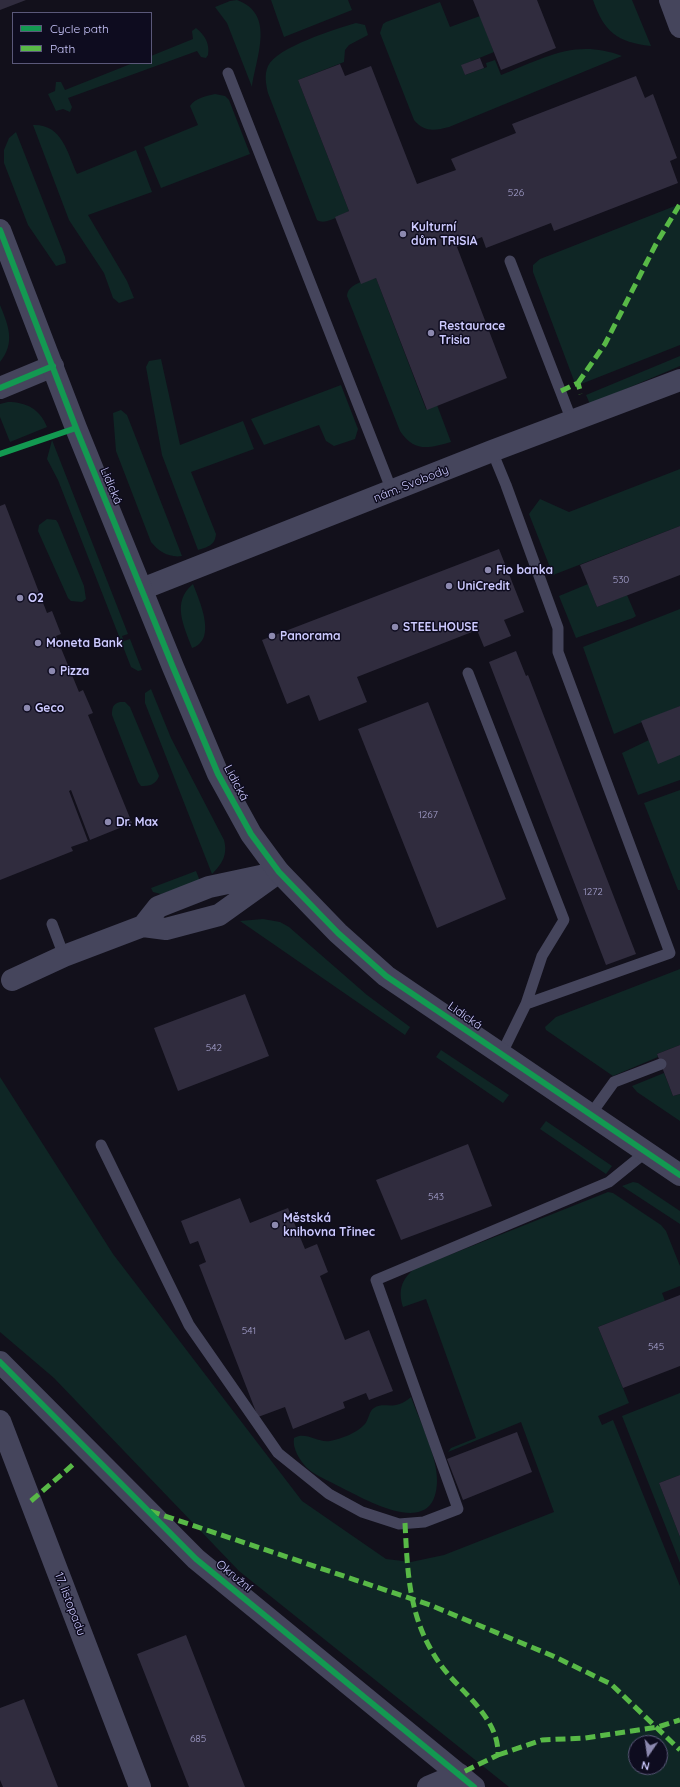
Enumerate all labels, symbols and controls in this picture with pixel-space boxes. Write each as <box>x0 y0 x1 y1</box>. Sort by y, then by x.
legend <box>12 12 152 64</box>
text: Cycle path <box>50 21 109 36</box>
text: Path <box>50 41 75 56</box>
house number: 526 <box>508 187 524 199</box>
place label: Kulturní dům TRISIA <box>411 220 477 248</box>
marker: Kulturní dům TRISIA <box>398 229 408 239</box>
place label: Restaurace Trisia <box>439 319 505 347</box>
marker: Restaurace Trisia <box>426 328 436 338</box>
street label: nám. Svobody <box>371 462 451 506</box>
street label: Lidická <box>97 465 125 507</box>
place label: Fio banka <box>496 563 553 577</box>
marker: Fio banka <box>483 565 493 575</box>
house number: 530 <box>613 574 629 586</box>
place label: UniCredit <box>457 579 510 593</box>
marker: UniCredit <box>444 581 454 591</box>
place label: O2 <box>28 591 44 605</box>
marker: O2 <box>15 593 25 603</box>
place label: STEELHOUSE <box>403 620 478 634</box>
marker: STEELHOUSE <box>390 622 400 632</box>
place label: Panorama <box>280 629 341 643</box>
marker: Panorama <box>267 631 277 641</box>
place label: Moneta Bank <box>46 636 123 650</box>
marker: Moneta Bank <box>33 638 43 648</box>
place label: Pizza <box>60 664 89 678</box>
marker: Pizza <box>47 666 57 676</box>
place label: Geco <box>35 701 64 715</box>
marker: Geco <box>22 703 32 713</box>
street label: Lidická <box>221 763 251 803</box>
house number: 1267 <box>418 809 438 821</box>
place label: Dr. Max <box>116 815 158 829</box>
marker: Dr. Max <box>103 817 113 827</box>
house number: 1272 <box>583 886 603 898</box>
street label: Lidická <box>445 999 485 1033</box>
house number: 542 <box>206 1042 222 1054</box>
house number: 543 <box>428 1191 444 1203</box>
place label: Městská knihovna Třinec <box>283 1211 375 1239</box>
marker: Městská knihovna Třinec <box>270 1220 280 1230</box>
house number: 541 <box>242 1325 256 1337</box>
house number: 545 <box>648 1341 664 1353</box>
street label: Okružní <box>213 1557 255 1595</box>
street label: 17. listopadu <box>51 1570 89 1638</box>
house number: 685 <box>190 1733 206 1745</box>
north arrow <box>628 1735 668 1775</box>
text: N <box>640 1758 651 1773</box>

